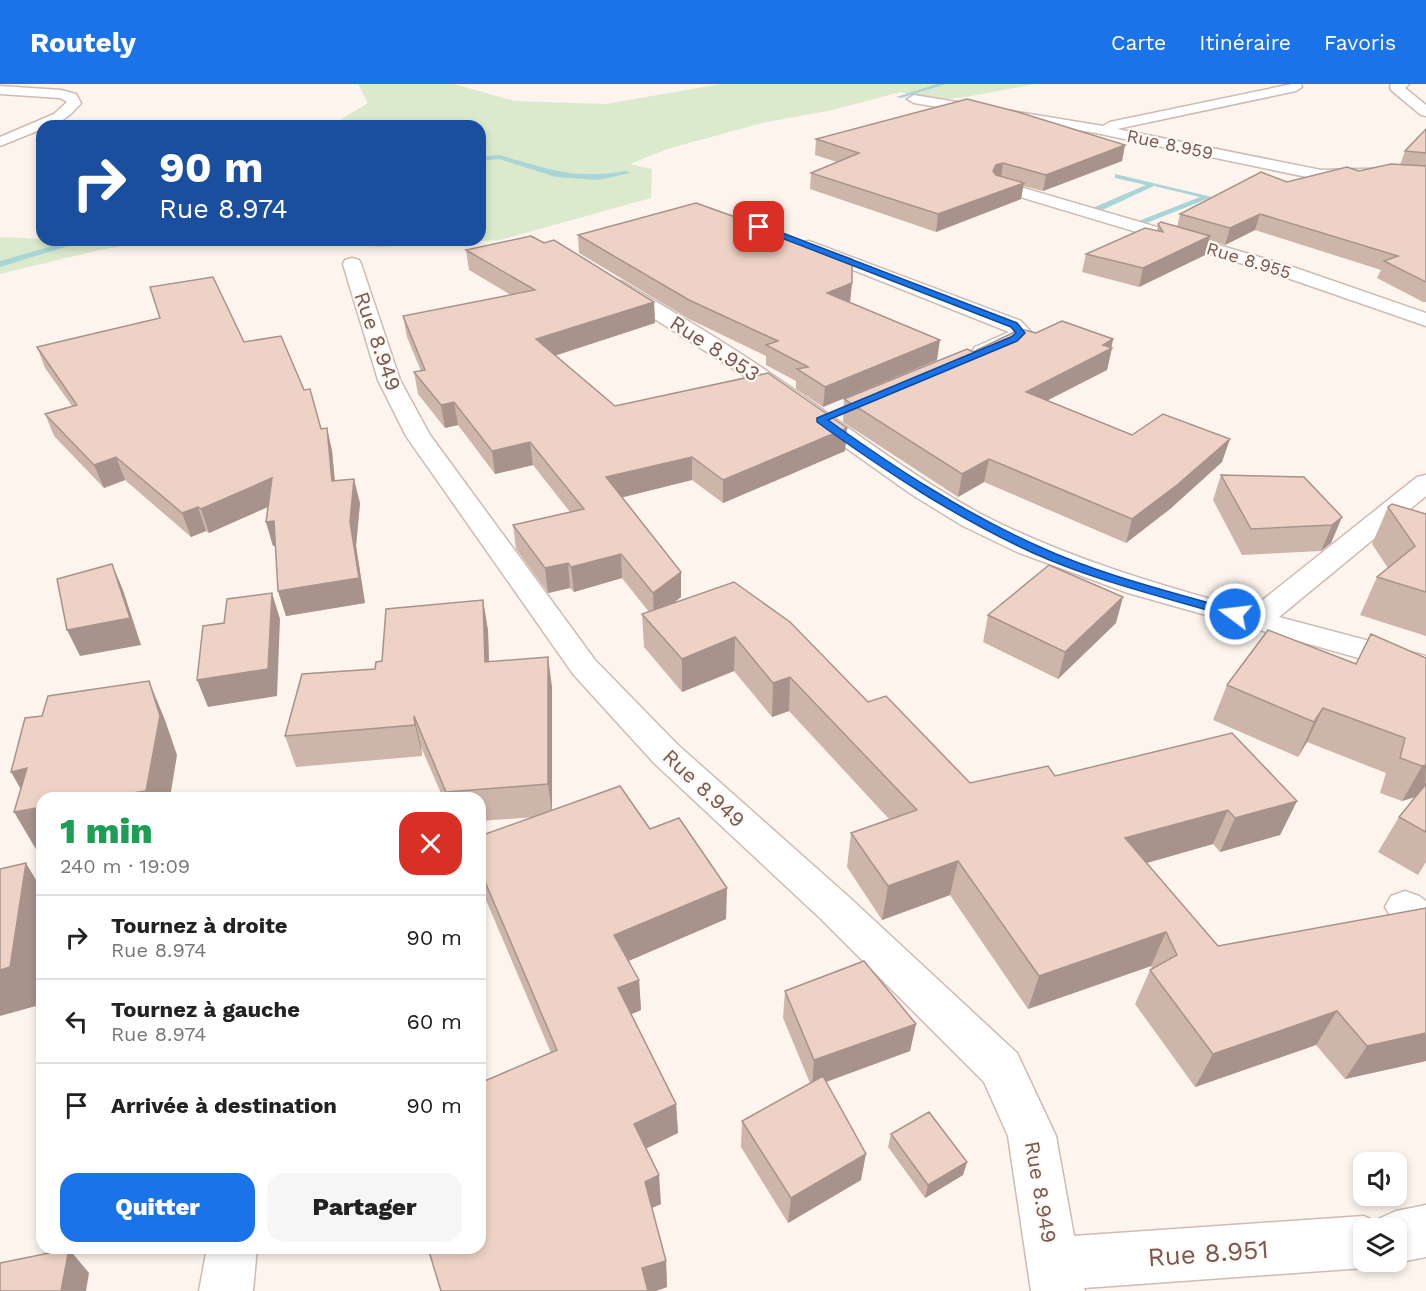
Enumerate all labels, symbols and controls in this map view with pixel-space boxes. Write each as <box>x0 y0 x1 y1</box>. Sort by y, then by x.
text: Routely <box>30 26 136 59</box>
text: Carte <box>1111 30 1166 55</box>
text: Itinéraire <box>1199 30 1291 55</box>
text: Favoris <box>1324 30 1396 55</box>
street label: Rue 8.959 <box>1125 125 1215 163</box>
text: 90 m <box>159 143 263 192</box>
icon: right <box>60 144 138 222</box>
text: Rue 8.974 <box>159 193 288 225</box>
pin <box>733 201 784 252</box>
icon: arrive <box>742 210 775 243</box>
street label: Rue 8.955 <box>1204 237 1294 283</box>
street label: Rue 8.949 <box>349 288 407 394</box>
street label: Rue 8.953 <box>665 310 765 386</box>
position arrow <box>1203 582 1267 646</box>
street label: Rue 8.949 <box>658 744 750 832</box>
text: 1 min <box>60 810 153 852</box>
button: close <box>399 812 462 875</box>
text: 240 m · 19:09 <box>60 854 190 878</box>
text: Tournez à droite <box>111 913 288 938</box>
icon: right <box>60 921 93 954</box>
text: 90 m <box>406 925 462 950</box>
text: Rue 8.974 <box>111 938 206 962</box>
text: Tournez à gauche <box>111 997 300 1022</box>
icon: left <box>60 1005 93 1038</box>
text: 60 m <box>406 1009 462 1034</box>
text: Rue 8.974 <box>111 1022 206 1046</box>
icon: arrive <box>60 1089 93 1122</box>
text: Arrivée à destination <box>111 1093 337 1118</box>
text: 90 m <box>406 1093 462 1118</box>
street label: Rue 8.949 <box>1020 1139 1062 1245</box>
map controls <box>1353 1152 1407 1272</box>
button: sound <box>1353 1152 1407 1206</box>
button: Quitter <box>60 1173 255 1242</box>
button: Partager <box>267 1173 462 1242</box>
button: layers <box>1353 1218 1407 1272</box>
street label: Rue 8.951 <box>1147 1234 1269 1272</box>

